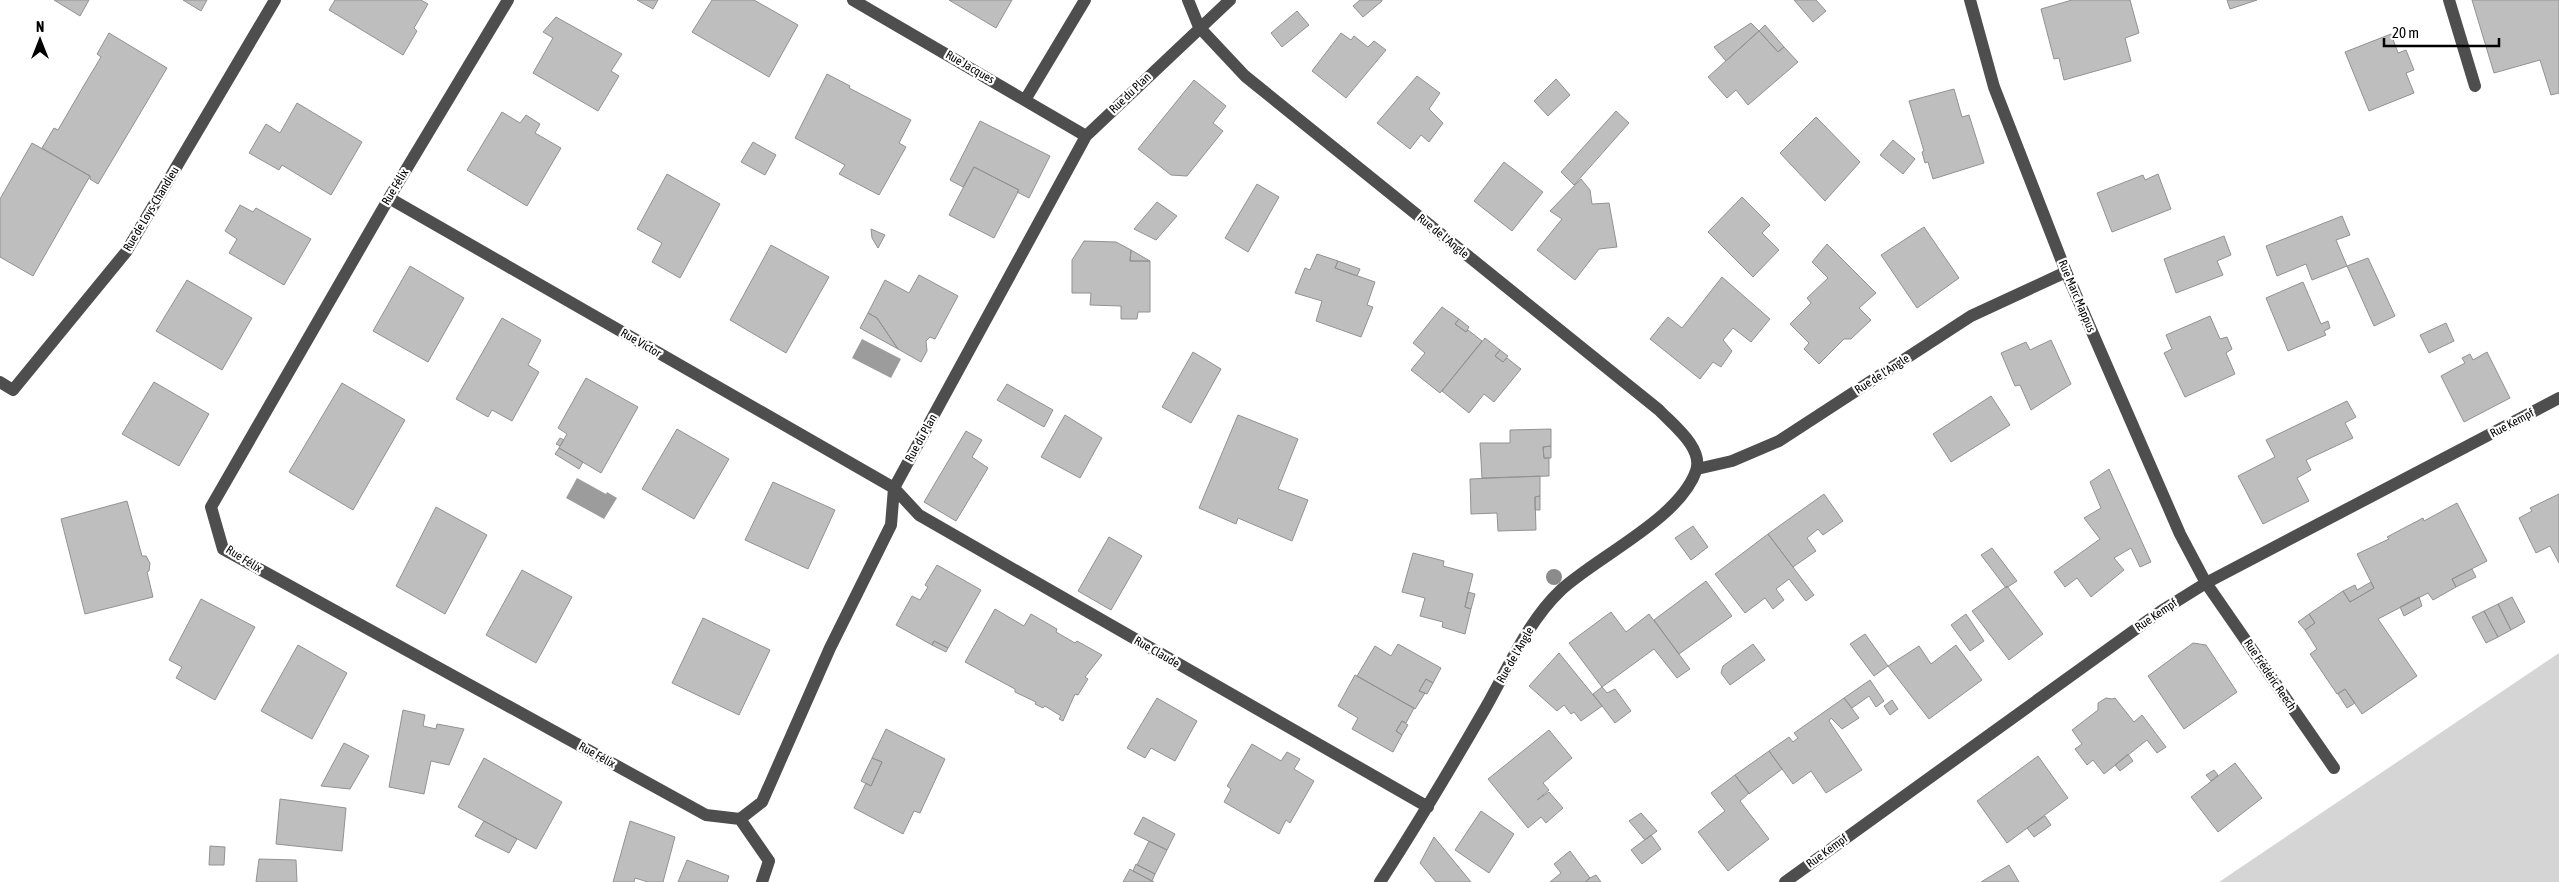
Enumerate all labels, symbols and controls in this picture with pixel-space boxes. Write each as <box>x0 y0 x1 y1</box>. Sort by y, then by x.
north arrow <box>15 15 65 65</box>
scale bar <box>2384 15 2499 47</box>
text: N <box>36 19 44 35</box>
text: 20 m <box>2392 24 2419 41</box>
street label: Rue Jacques <box>943 47 997 87</box>
street label: Rue du Plan <box>1106 70 1154 116</box>
street label: Rue de Loys-Chandieu <box>120 164 182 254</box>
street label: Rue Félix <box>379 166 411 208</box>
street label: Rue de l'Angle <box>1414 211 1472 261</box>
street label: Rue Marc Mappus <box>2055 258 2099 334</box>
street label: Rue Victor <box>618 326 664 360</box>
street label: Rue de l'Angle <box>1852 351 1912 397</box>
street label: Rue Kempf <box>2488 405 2537 440</box>
street label: Rue du Plan <box>902 412 940 464</box>
street label: Rue Félix <box>223 543 265 576</box>
street label: Rue Kempf <box>2132 596 2180 634</box>
street label: Rue de l'Angle <box>1493 625 1537 685</box>
street label: Rue Claude <box>1132 633 1182 671</box>
street label: Rue Frédéric Reech <box>2241 637 2299 713</box>
street label: Rue Félix <box>576 739 618 771</box>
street label: Rue Kempf <box>1804 831 1851 871</box>

